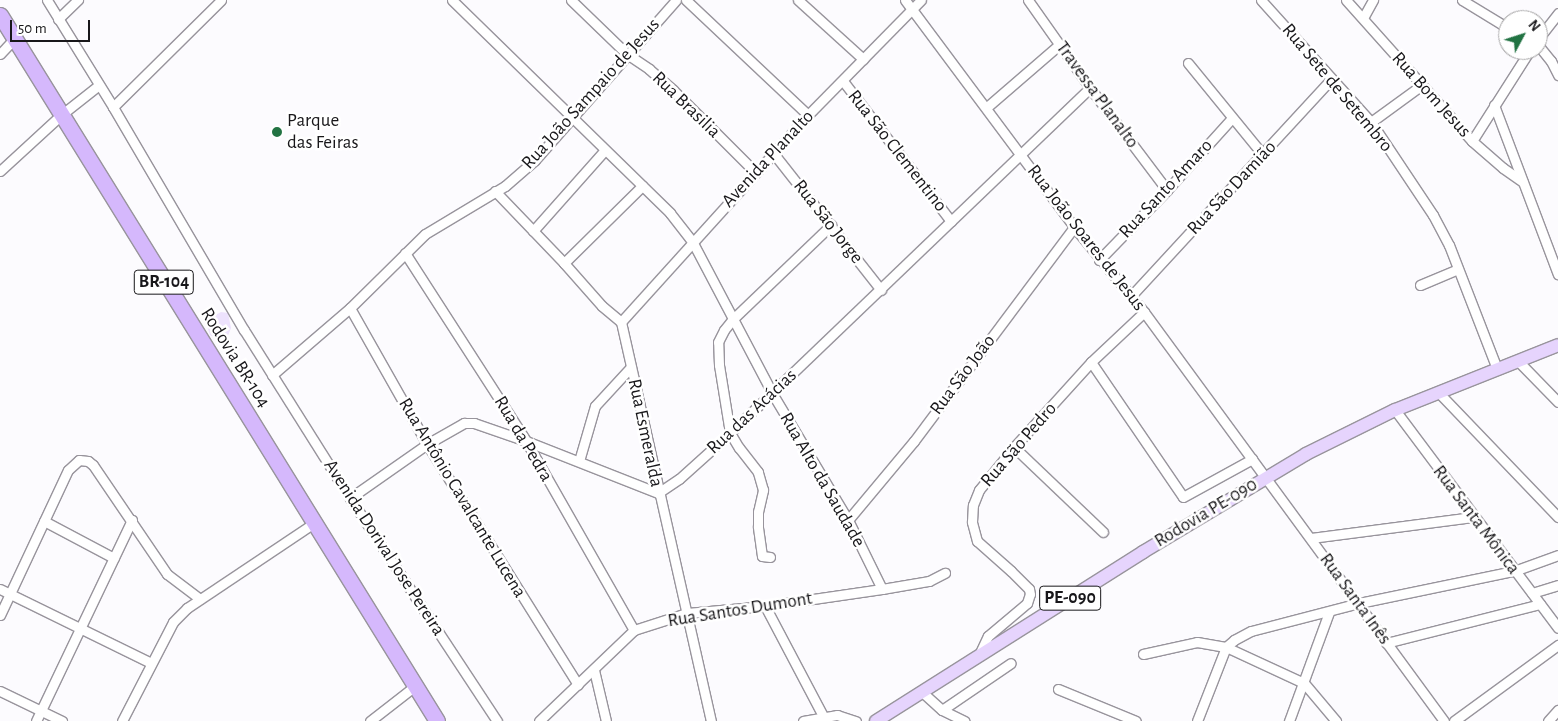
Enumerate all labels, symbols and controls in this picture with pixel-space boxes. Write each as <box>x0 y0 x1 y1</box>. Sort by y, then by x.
scale bar <box>12 10 92 42</box>
north arrow <box>1498 10 1548 60</box>
street label: Rua João Sampaio de Jesus <box>517 14 665 174</box>
text: N <box>1525 18 1542 34</box>
street label: Rua Sete de Setembro <box>1277 19 1397 157</box>
text: 50 m <box>18 21 47 36</box>
street label: Travessa Planalto <box>1051 37 1143 153</box>
street label: Rua Bom Jesus <box>1387 48 1475 142</box>
street label: Rua Brasilia <box>647 67 725 143</box>
street label: Rua São Clementino <box>842 85 952 217</box>
street label: Avenida Planalto <box>717 106 819 212</box>
place label: Parque das Feiras <box>287 110 358 154</box>
marker: Parque das Feiras <box>271 126 283 138</box>
street label: Rua Santo Amaro <box>1114 135 1218 243</box>
street label: Rua São Damião <box>1183 136 1281 240</box>
street label: Rua João Soares de Jesus <box>1022 160 1150 316</box>
street label: Rua São Jorge <box>788 175 868 269</box>
road number: BR-104 <box>133 266 195 298</box>
street label: Rodovia BR-104 <box>195 304 275 412</box>
street label: Rua São João <box>925 330 1001 420</box>
street label: Rua das Acácias <box>702 365 802 459</box>
street label: Rua Esmeralda <box>622 377 668 489</box>
street label: Rua da Pedra <box>489 392 557 486</box>
street label: Rua Antônio Cavalcante Lucena <box>393 394 531 602</box>
street label: Rua São Pedro <box>976 398 1062 492</box>
street label: Rua Alto da Saudade <box>774 409 870 551</box>
street label: Avenida Dorival Jose Pereira <box>318 456 450 640</box>
street label: Rua Santa Mônica <box>1428 461 1524 579</box>
street label: Rodovia PE-090 <box>1150 473 1262 553</box>
street label: Rua Santa Inês <box>1314 549 1396 649</box>
road number: PE-090 <box>1039 582 1101 614</box>
street label: Rua Santos Dumont <box>666 587 814 633</box>

